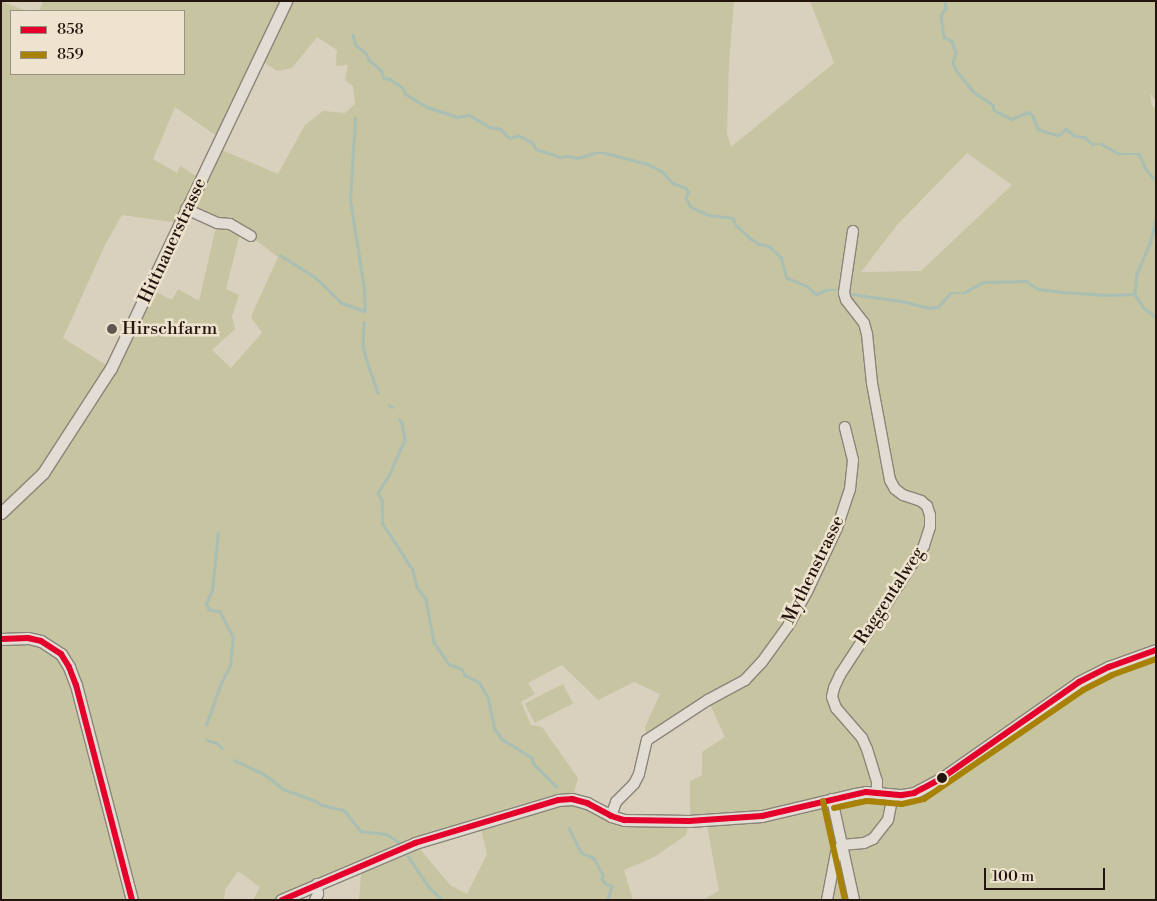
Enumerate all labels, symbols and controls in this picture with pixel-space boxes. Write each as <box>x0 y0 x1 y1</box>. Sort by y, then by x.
legend <box>10 10 185 75</box>
text: 858 <box>57 20 84 39</box>
text: 859 <box>57 45 84 64</box>
street label: Hittnauerstrasse <box>134 175 212 307</box>
place label: Hirschfarm <box>122 318 217 340</box>
marker: Hirschfarm <box>106 323 118 335</box>
street label: Mythenstrasse <box>778 512 850 628</box>
street label: Raggentalweg <box>850 543 930 649</box>
unlabelled marker <box>937 773 947 783</box>
scale bar <box>987 858 1108 890</box>
text: 100 m <box>992 867 1034 886</box>

